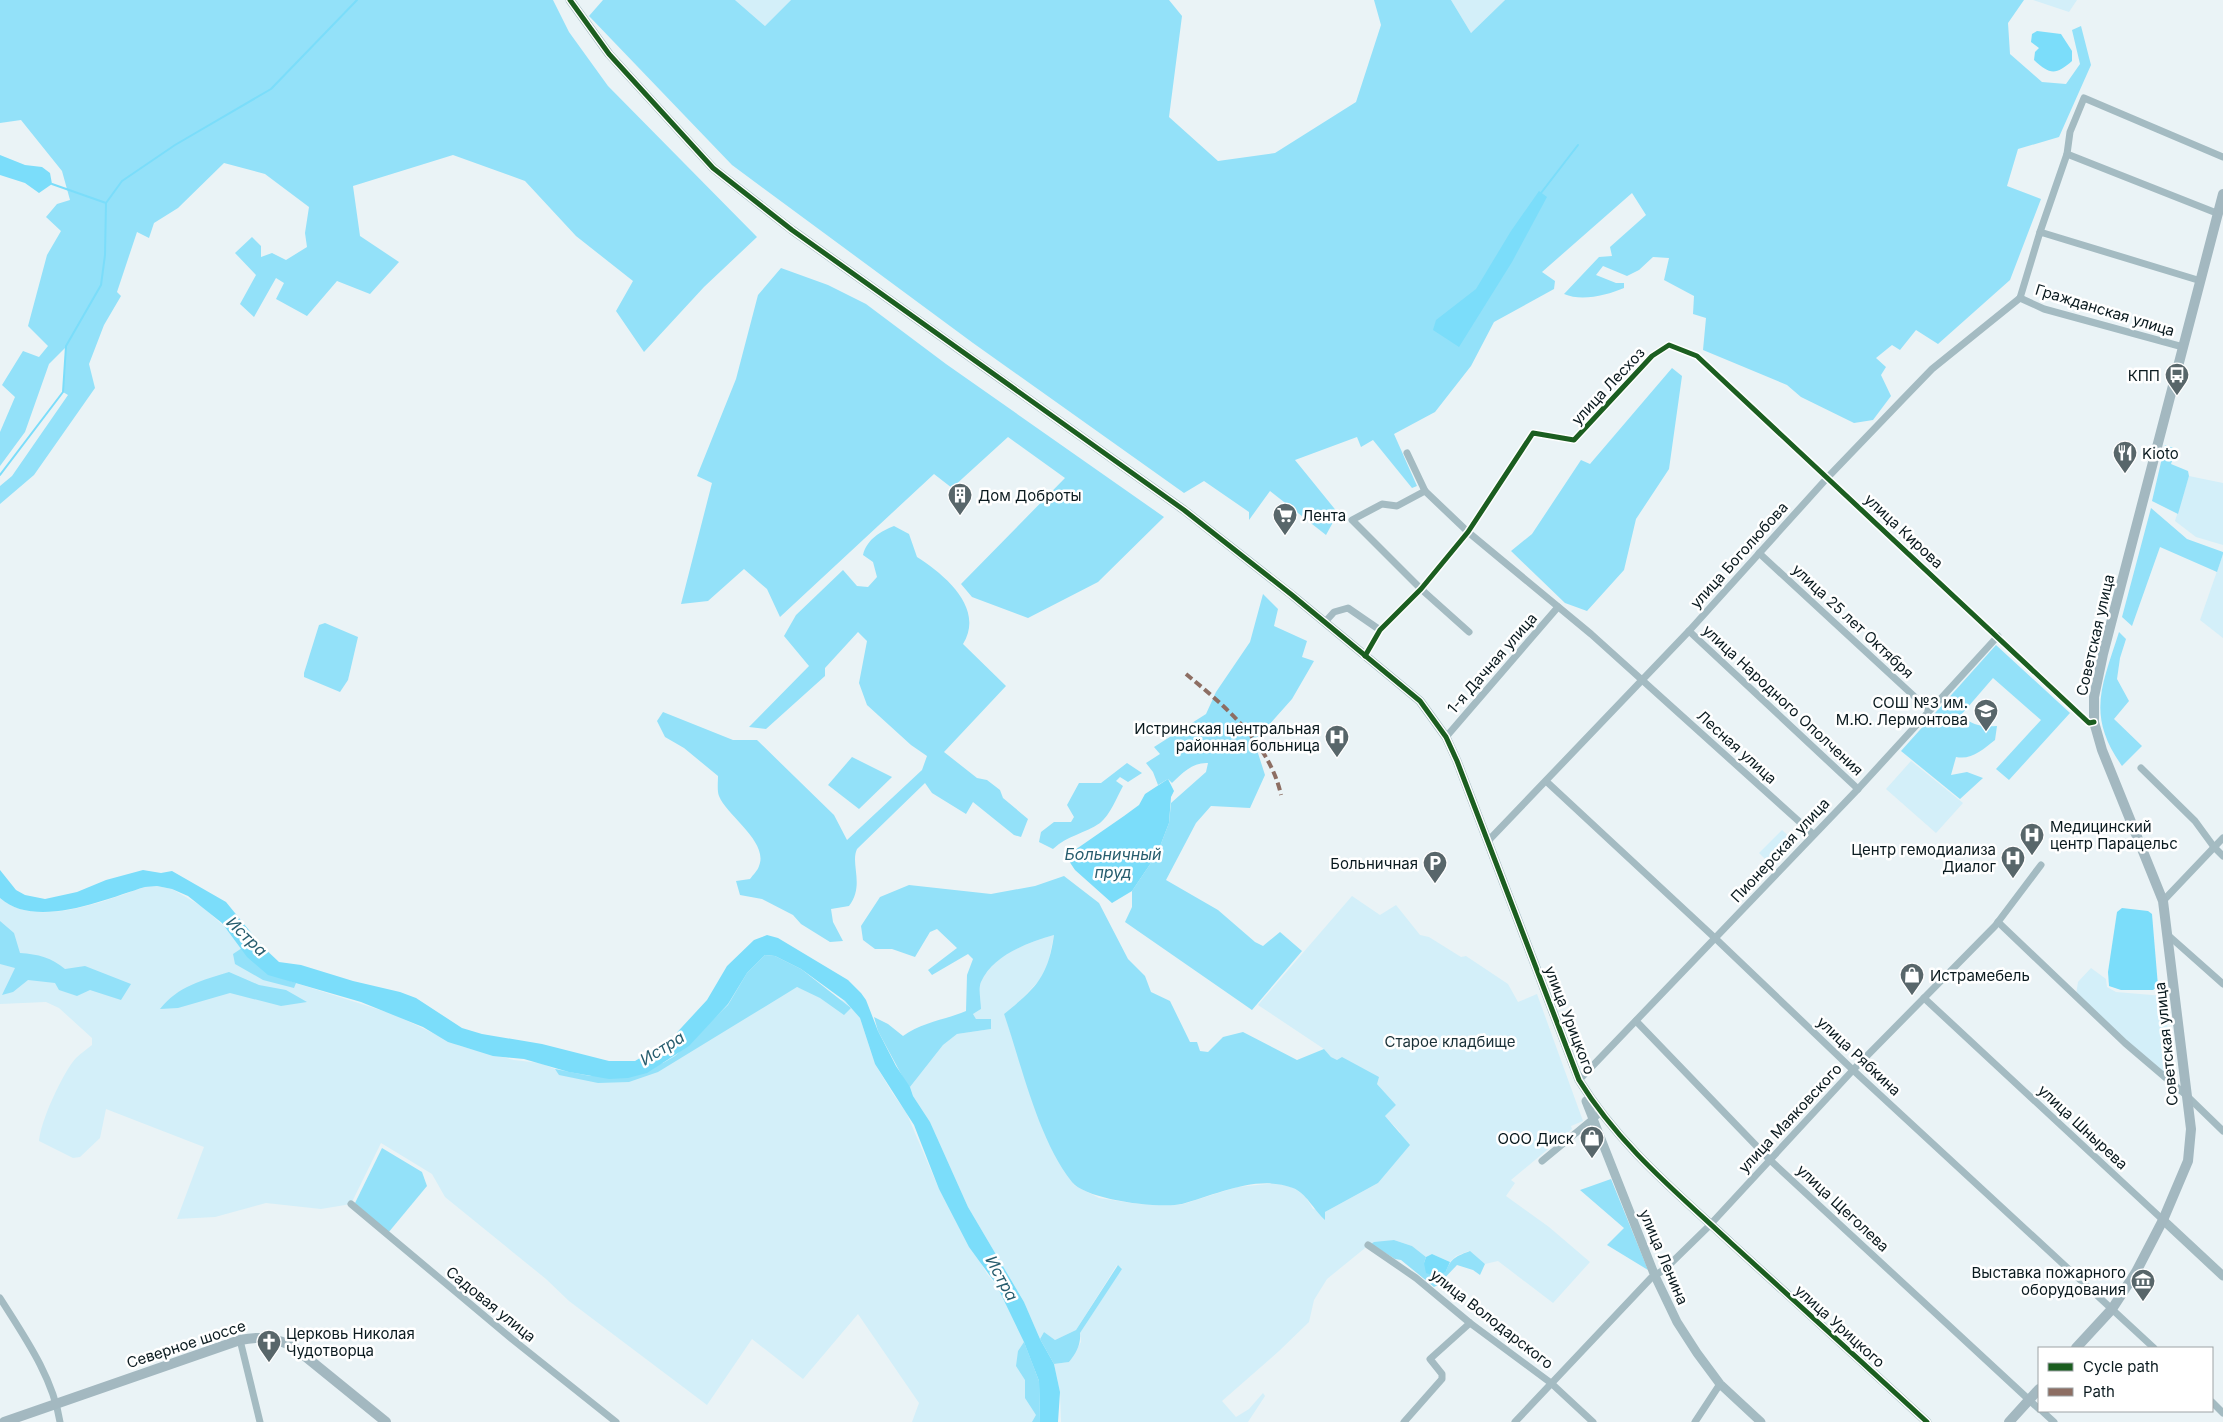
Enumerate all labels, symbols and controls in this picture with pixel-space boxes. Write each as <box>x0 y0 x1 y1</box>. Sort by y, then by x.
street label: Гражданская улица <box>2033 280 2177 340</box>
street label: улица Лесхоз <box>1567 343 1649 429</box>
bus stop icon: КПП <box>2164 362 2190 396</box>
place label: КПП <box>2128 366 2160 385</box>
restaurant icon: Kioto <box>2112 440 2138 474</box>
place label: Kioto <box>2142 444 2179 463</box>
building icon: Дом Доброты <box>947 482 973 516</box>
place label: Дом Доброты <box>978 486 1082 505</box>
street label: улица Кирова <box>1861 490 1947 572</box>
street label: улица Боголюбова <box>1686 498 1792 612</box>
supermarket icon: Лента <box>1272 502 1298 536</box>
place label: Лента <box>1302 506 1346 525</box>
street label: улица 25 лет Октября <box>1788 560 1918 682</box>
street label: Советская улица <box>2072 572 2118 698</box>
street label: 1-я Дачная улица <box>1443 609 1541 717</box>
street label: улица Народного Ополчения <box>1699 620 1867 780</box>
place label: СОШ №3 им. М.Ю. Лермонтова <box>1836 693 1968 729</box>
school or university icon: СОШ №3 им. М.Ю. Лермонтова <box>1973 698 1999 732</box>
street label: Лесная улица <box>1693 706 1781 788</box>
place label: Истринская центральная районная больница <box>1134 719 1320 755</box>
hospital icon: Истринская центральная районная больница <box>1324 724 1350 758</box>
street label: Пионерская улица <box>1727 794 1833 906</box>
place label: Медицинский центр Парацельс <box>2050 817 2178 853</box>
hospital icon: Медицинский центр Парацельс <box>2019 822 2045 856</box>
place label: Центр гемодиализа Диалог <box>1851 840 1996 876</box>
water label: Больничный пруд <box>1064 844 1162 882</box>
hospital icon: Центр гемодиализа Диалог <box>2000 845 2026 879</box>
parking icon: Больничная <box>1422 850 1448 884</box>
place label: Больничная <box>1330 854 1418 873</box>
water label: Истра <box>223 912 272 960</box>
shop icon: Истрамебель <box>1899 962 1925 996</box>
street label: улица Урицкого <box>1541 963 1599 1077</box>
place label: Истрамебель <box>1930 966 2030 985</box>
street label: Советская улица <box>2150 981 2182 1107</box>
street label: улица Рябкина <box>1813 1012 1905 1100</box>
water label: Истра <box>636 1027 688 1069</box>
park label: Старое кладбище <box>1384 1032 1516 1051</box>
street label: улица Маяковского <box>1734 1059 1846 1177</box>
street label: улица Шнырева <box>2034 1081 2132 1173</box>
shop icon: ООО Диск <box>1579 1125 1605 1159</box>
place label: ООО Диск <box>1498 1129 1574 1148</box>
street label: улица Щеголева <box>1793 1160 1893 1256</box>
street label: улица Ленина <box>1635 1206 1693 1308</box>
water label: Истра <box>981 1252 1023 1304</box>
street label: Садовая улица <box>442 1262 540 1346</box>
place label: Выставка пожарного оборудования <box>1972 1263 2126 1299</box>
street label: улица Володарского <box>1427 1265 1557 1373</box>
museum icon: Выставка пожарного оборудования <box>2130 1268 2156 1302</box>
street label: улица Урицкого <box>1791 1281 1889 1371</box>
street label: Северное шоссе <box>124 1316 248 1372</box>
place label: Церковь Николая Чудотворца <box>286 1324 415 1360</box>
church icon: Церковь Николая Чудотворца <box>256 1329 282 1363</box>
legend <box>2038 1347 2213 1412</box>
text: Cycle path <box>2083 1357 2159 1376</box>
text: Path <box>2083 1382 2115 1401</box>

